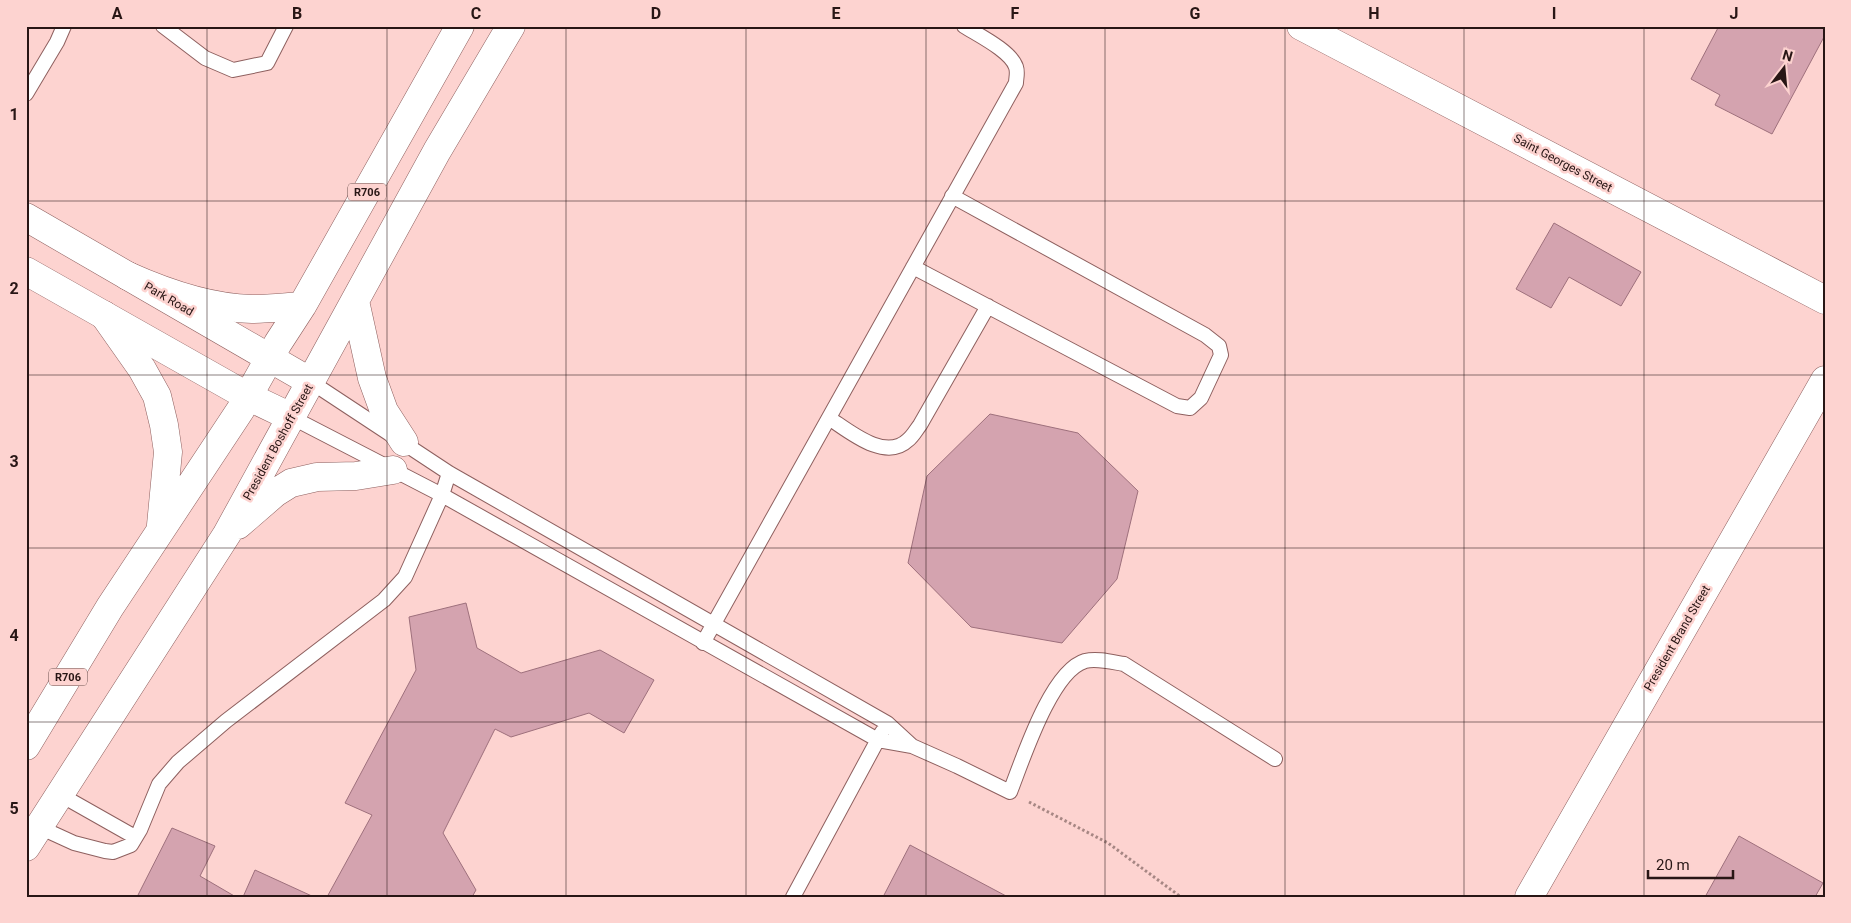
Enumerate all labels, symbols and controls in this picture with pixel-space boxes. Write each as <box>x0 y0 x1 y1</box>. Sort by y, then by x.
text: A <box>112 4 123 23</box>
text: B <box>292 4 302 23</box>
text: C <box>471 4 481 23</box>
text: D <box>651 4 661 23</box>
text: E <box>832 4 841 23</box>
text: F <box>1011 4 1020 23</box>
text: G <box>1190 4 1201 23</box>
text: H <box>1368 4 1380 23</box>
text: I <box>1552 4 1556 23</box>
text: J <box>1730 4 1738 23</box>
north arrow <box>1758 42 1808 92</box>
text: N <box>1781 46 1795 65</box>
text: 1 <box>9 105 19 124</box>
street label: Saint Georges Street <box>1511 131 1615 195</box>
road number: R706 <box>348 183 386 200</box>
text: 2 <box>9 279 19 298</box>
street label: Park Road <box>142 279 196 319</box>
street label: President Boshoff Street <box>240 381 316 503</box>
text: 3 <box>9 452 19 471</box>
street label: President Brand Street <box>1641 583 1713 693</box>
text: 4 <box>9 626 19 645</box>
road number: R706 <box>49 669 87 686</box>
text: 5 <box>9 799 19 818</box>
scale bar <box>1648 848 1734 880</box>
text: 20 m <box>1656 856 1690 874</box>

